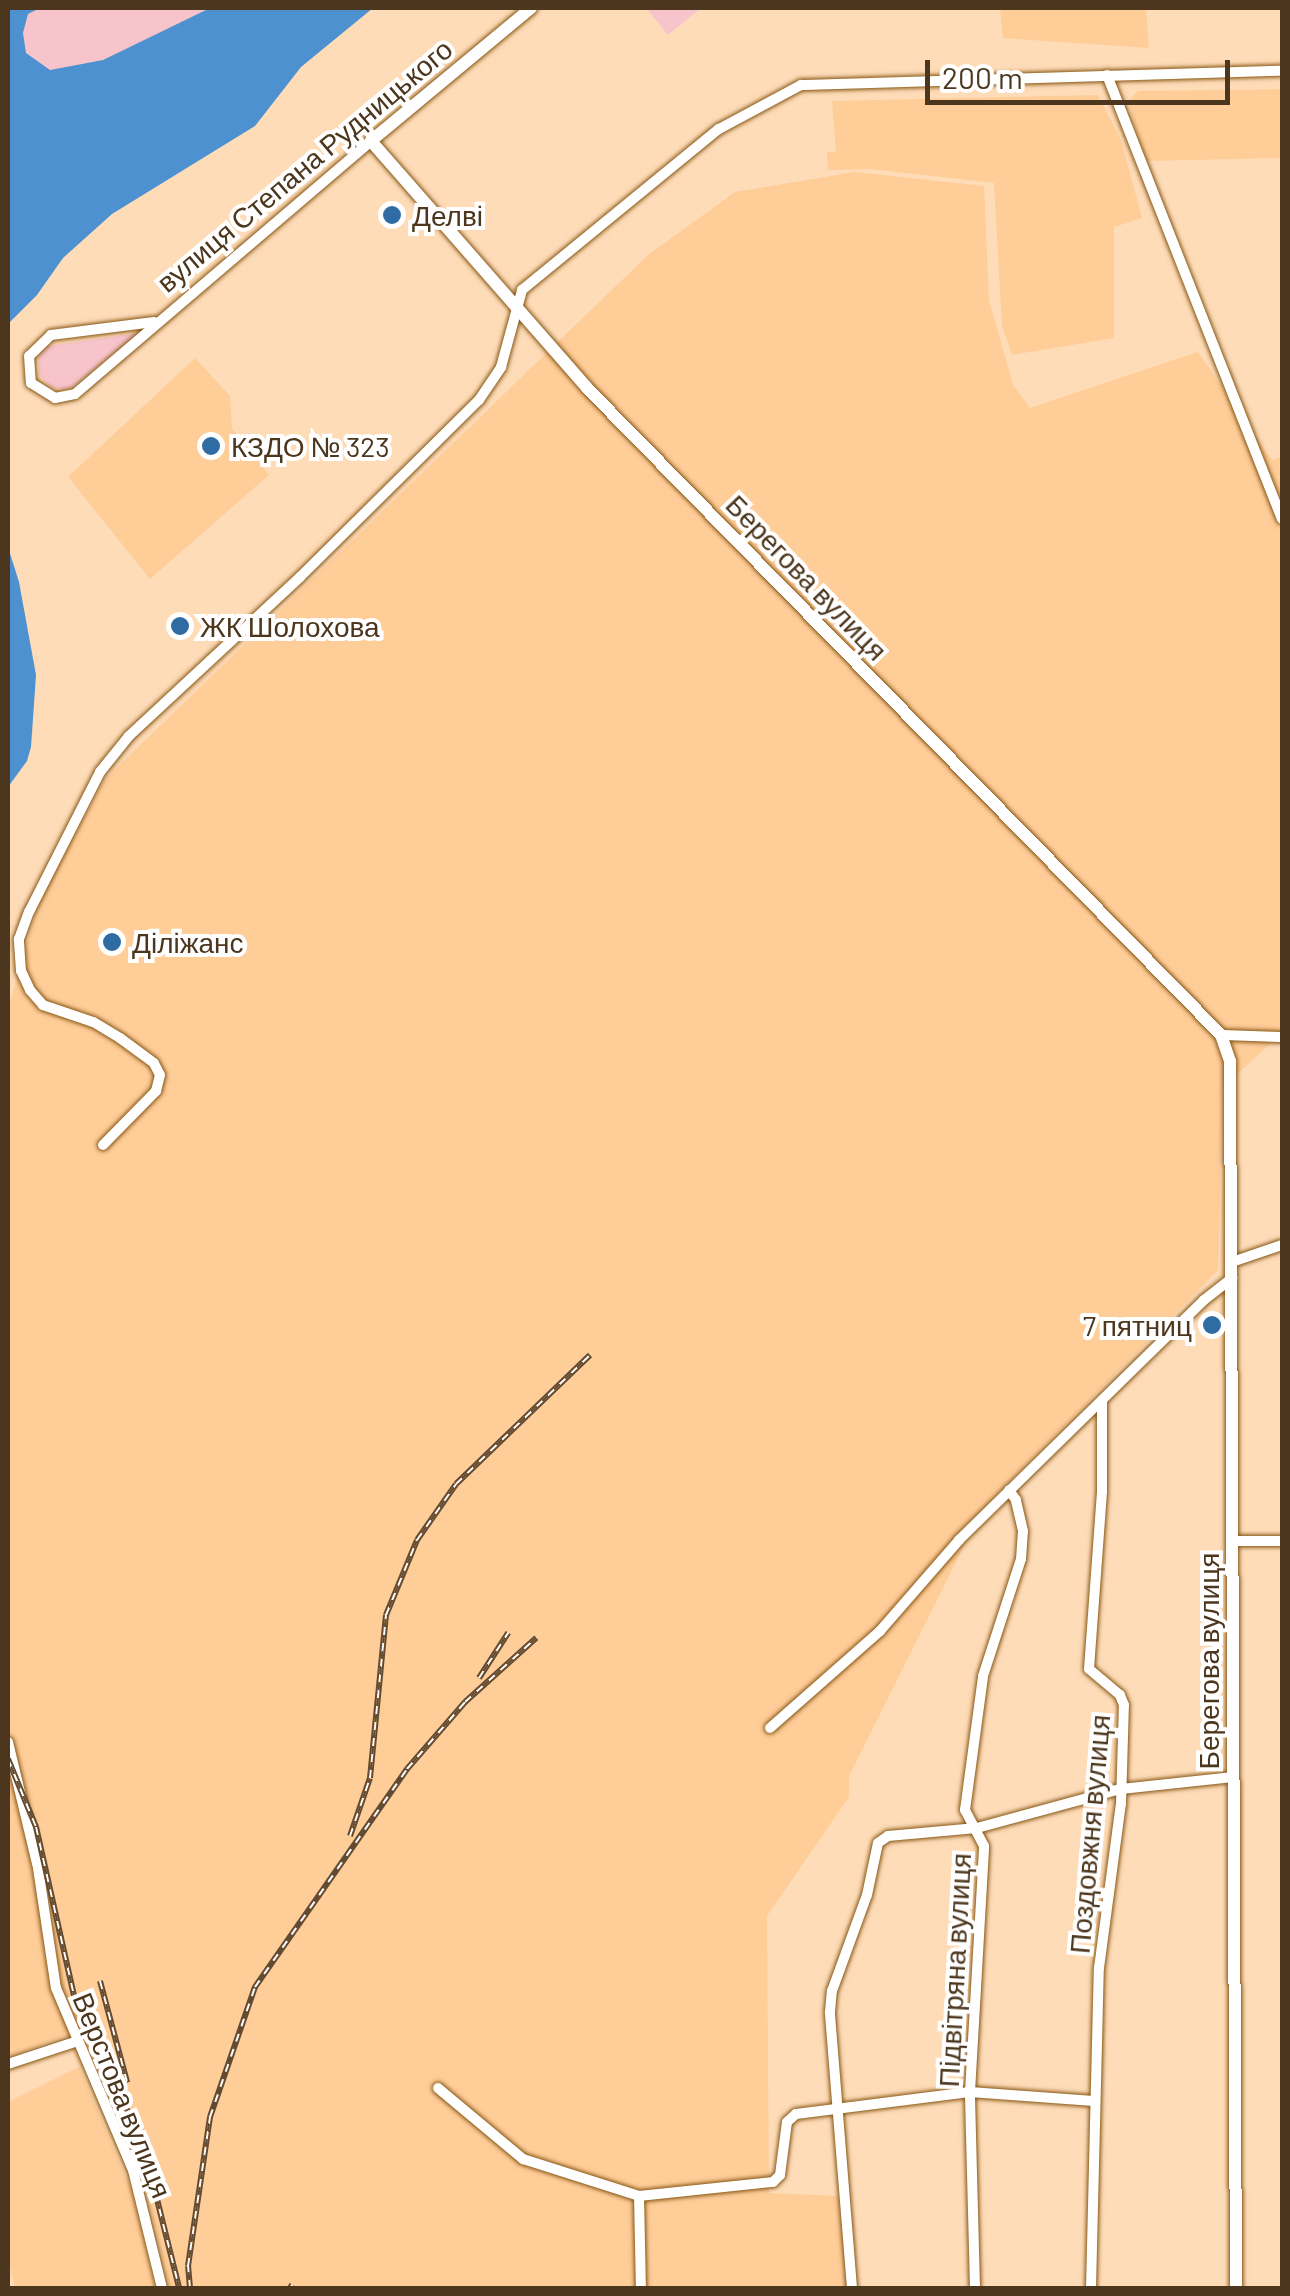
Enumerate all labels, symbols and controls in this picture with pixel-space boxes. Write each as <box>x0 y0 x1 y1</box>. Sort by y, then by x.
street label: вулиця Степана Рудницького <box>149 32 459 298</box>
scale bar <box>930 40 1235 102</box>
text: 200 m <box>942 59 1023 95</box>
place label: Делві <box>412 198 483 232</box>
marker: Делві <box>381 204 403 226</box>
place label: КЗДО № 323 <box>231 429 390 463</box>
marker: КЗДО № 323 <box>200 435 222 457</box>
street label: Берегова вулиця <box>720 487 894 667</box>
place label: ЖК Шолохова <box>200 609 380 643</box>
marker: ЖК Шолохова <box>169 615 191 637</box>
place label: Діліжанс <box>132 925 244 959</box>
marker: Діліжанс <box>101 931 123 953</box>
place label: 7 пятниц <box>1083 1308 1192 1342</box>
marker: 7 пятниц <box>1201 1314 1223 1336</box>
street label: Берегова вулиця <box>1191 1553 1225 1769</box>
street label: Поздовжня вулиця <box>1062 1713 1116 1955</box>
street label: Підвітряна вулиця <box>931 1852 977 2088</box>
street label: Верстова вулиця <box>67 1987 179 2203</box>

